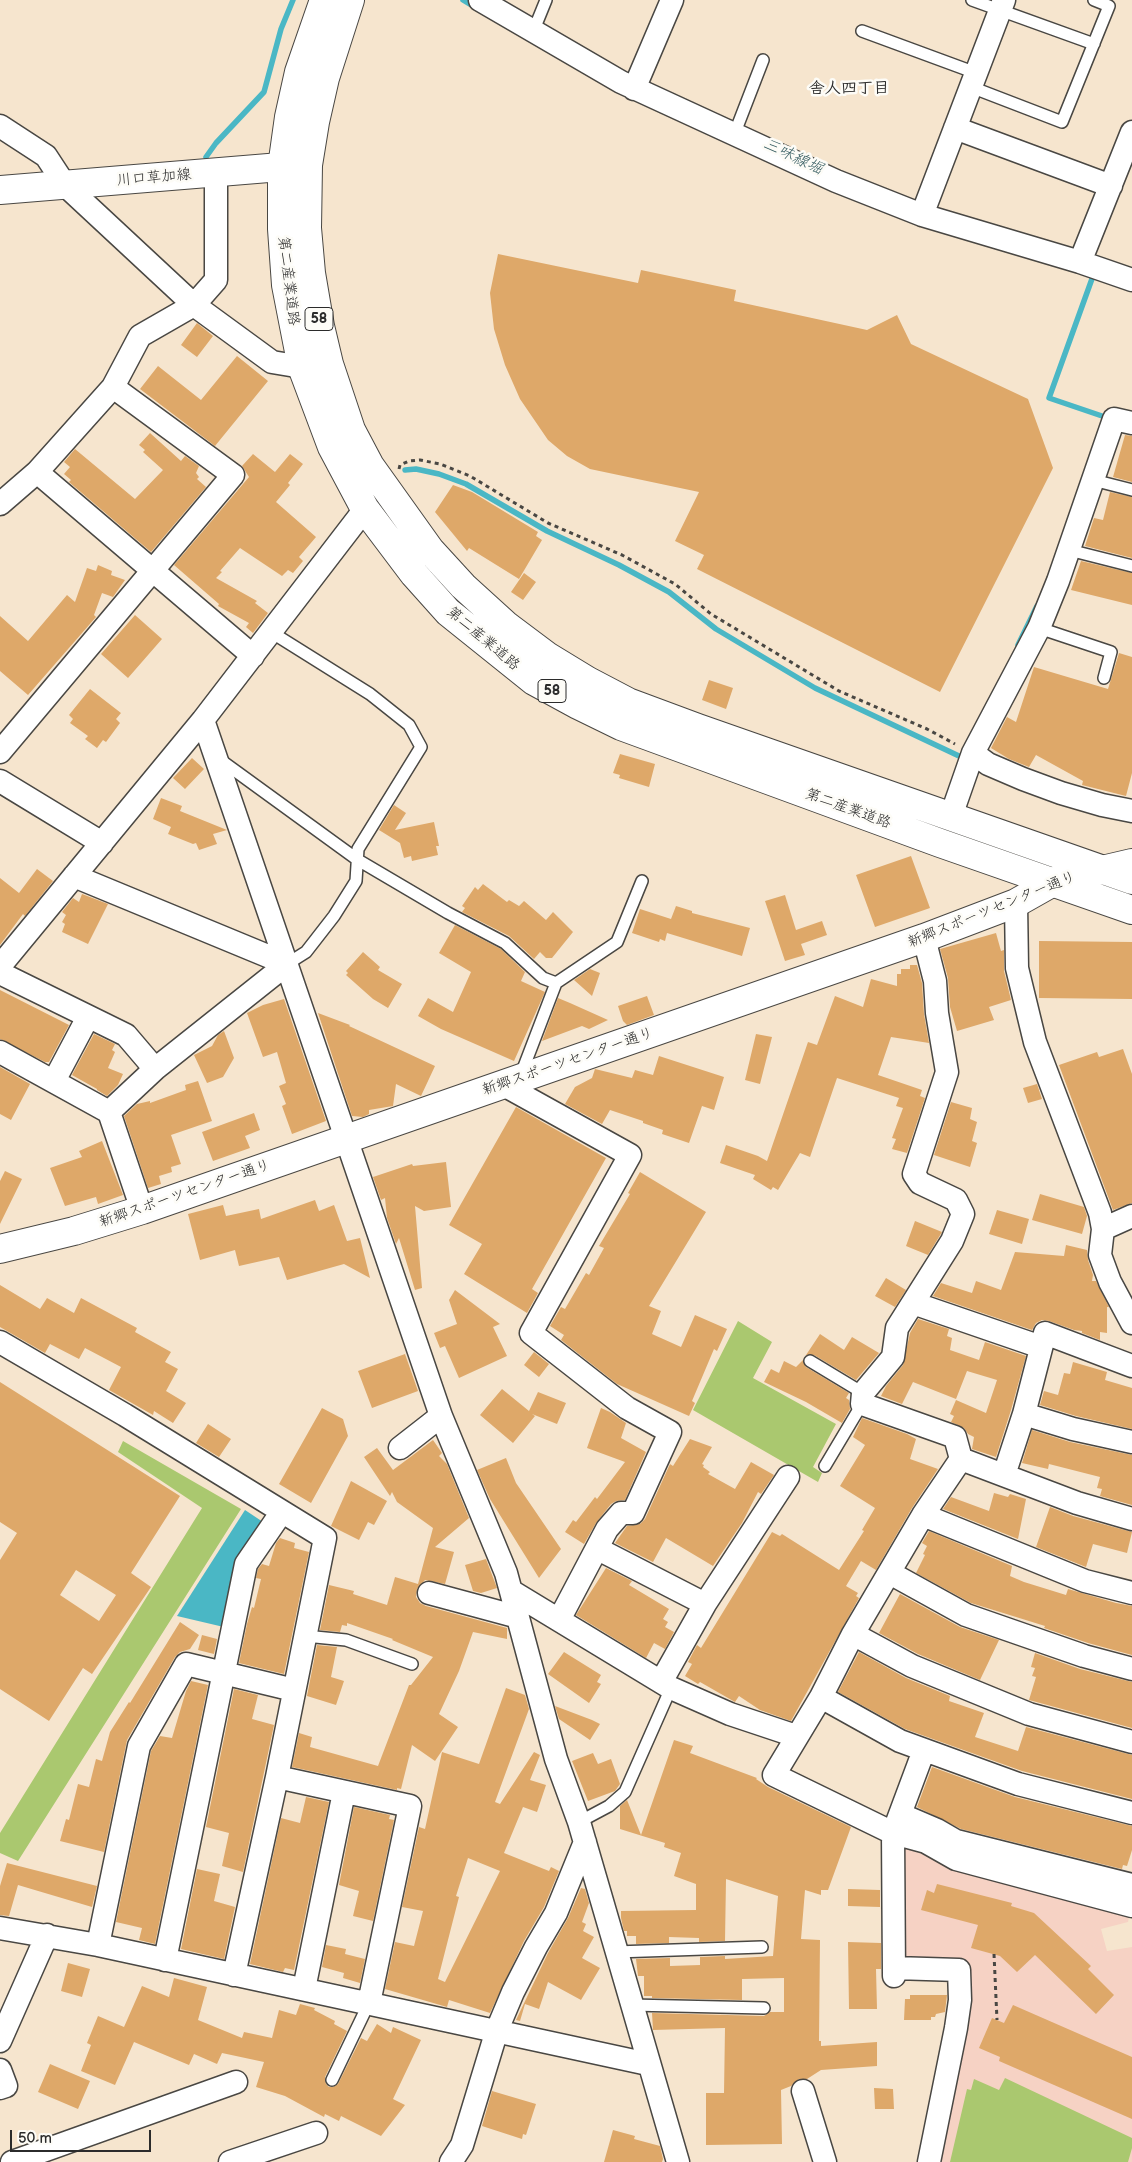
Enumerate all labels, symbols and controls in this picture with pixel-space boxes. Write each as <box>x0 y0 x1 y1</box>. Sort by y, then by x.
district label: 舎人四丁目 <box>809 79 889 99</box>
water label: 三味線堀 <box>760 135 826 179</box>
street label: 川口草加線 <box>116 166 192 190</box>
street label: 第二産業道路 <box>274 235 302 327</box>
road number: 58 <box>305 308 333 330</box>
street label: 第二産業道路 <box>443 603 523 675</box>
road number: 58 <box>538 679 566 702</box>
street label: 第二産業道路 <box>803 785 893 833</box>
street label: 新郷スポーツセンター通り <box>905 868 1079 952</box>
street label: 新郷スポーツセンター通り <box>480 1024 656 1100</box>
street label: 新郷スポーツセンター通り <box>97 1156 273 1232</box>
scale bar <box>12 2120 154 2152</box>
text: 50 m <box>18 2129 52 2148</box>

